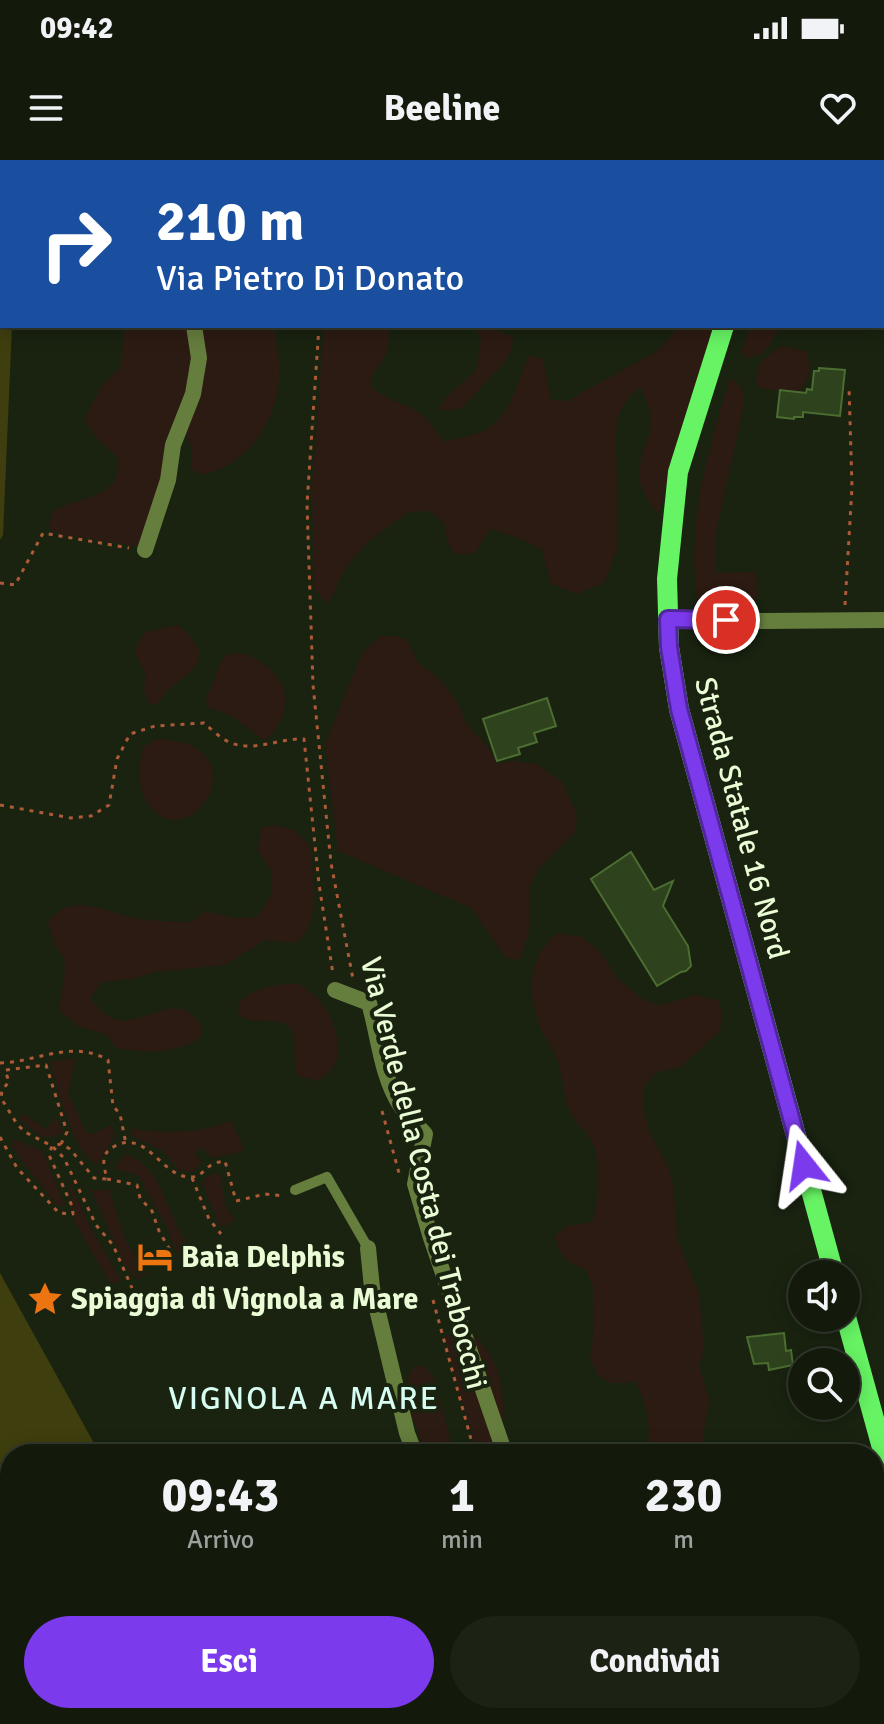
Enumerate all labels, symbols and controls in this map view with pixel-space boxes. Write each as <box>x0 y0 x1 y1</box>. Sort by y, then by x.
text: 09:42 <box>40 10 114 47</box>
icon: menu <box>24 86 68 130</box>
text: Beeline <box>384 86 500 131</box>
icon: heart <box>816 86 860 130</box>
text: 210 m <box>156 187 304 256</box>
icon: right <box>24 192 128 296</box>
text: Via Pietro Di Donato <box>156 256 464 301</box>
pin <box>692 586 760 654</box>
icon: arrive <box>704 598 748 642</box>
street label: Strada Statale 16 Nord <box>686 673 797 963</box>
street label: Via Verde della Costa dei Trabocchi <box>352 953 495 1393</box>
position arrow <box>762 1123 846 1207</box>
hotel icon: Baia Delphis <box>136 1238 174 1276</box>
place label: Baia Delphis <box>181 1239 345 1276</box>
map controls <box>788 1260 860 1420</box>
button: sound <box>788 1260 860 1332</box>
place icon: Spiaggia di Vignola a Mare <box>26 1280 64 1318</box>
place label: Spiaggia di Vignola a Mare <box>71 1281 418 1318</box>
button: search <box>788 1348 860 1420</box>
district label: VIGNOLA A MARE <box>168 1379 440 1418</box>
text: 09:43 <box>162 1466 279 1525</box>
text: 1 <box>449 1466 475 1525</box>
text: 230 <box>645 1466 722 1525</box>
text: Arrivo <box>187 1524 254 1556</box>
text: min <box>441 1524 483 1556</box>
text: m <box>673 1524 694 1556</box>
button: Esci <box>24 1616 434 1708</box>
button: Condividi <box>450 1616 860 1708</box>

